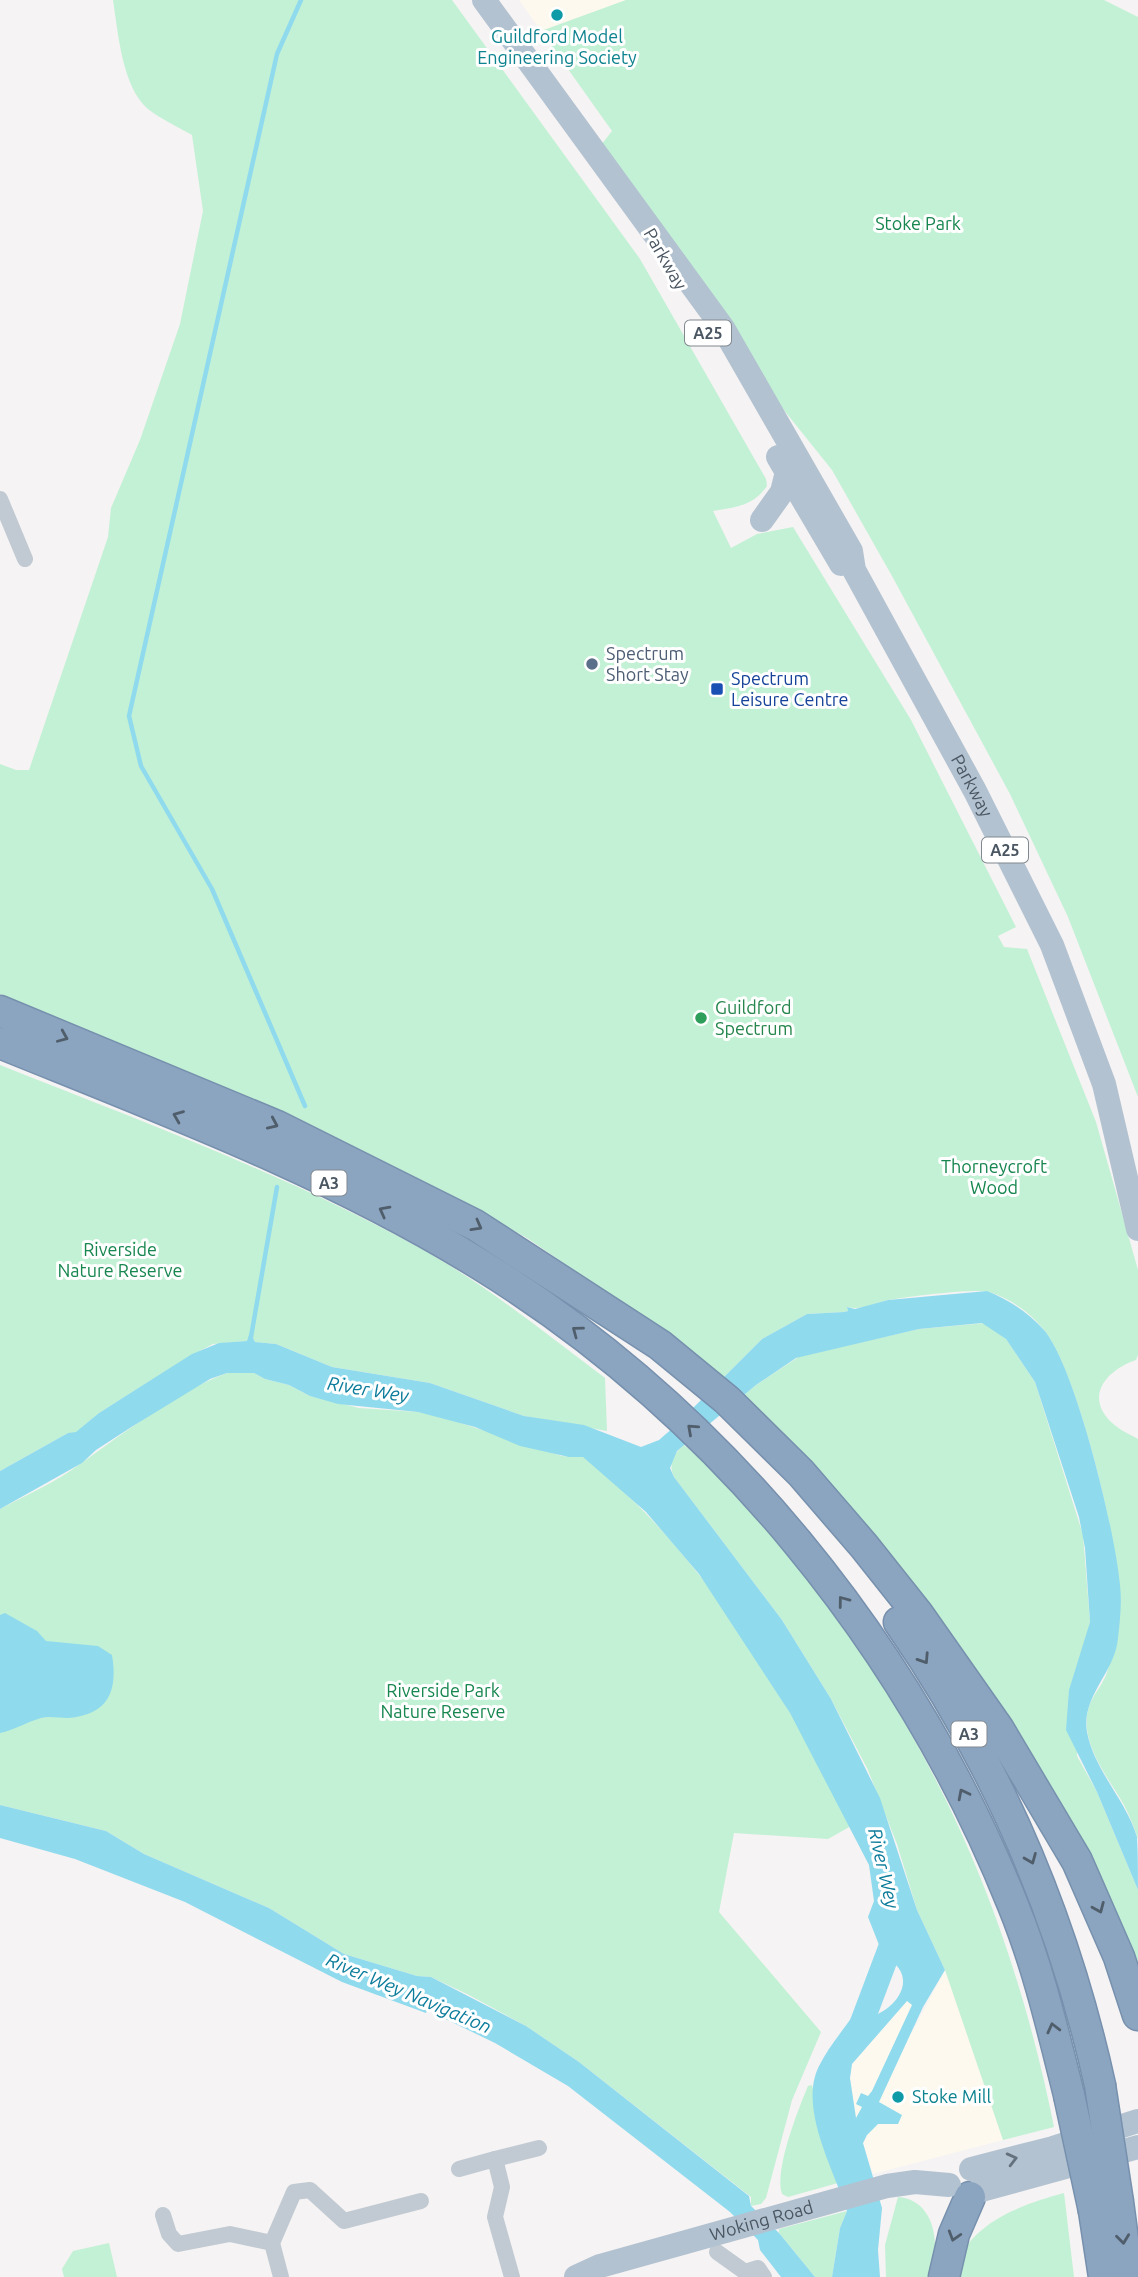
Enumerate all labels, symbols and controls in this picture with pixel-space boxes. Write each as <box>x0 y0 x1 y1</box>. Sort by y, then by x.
marker: Guildford Model Engineering Society <box>549 7 565 23</box>
place label: Guildford Model Engineering Society <box>477 26 637 67</box>
park label: Stoke Park <box>875 213 961 233</box>
street label: Parkway <box>640 224 692 293</box>
road number: A25 <box>685 320 731 346</box>
place label: Spectrum Short Stay <box>606 643 689 684</box>
marker: Spectrum Short Stay <box>584 656 600 672</box>
place label: Spectrum Leisure Centre <box>731 668 848 709</box>
marker: Spectrum Leisure Centre <box>709 681 725 697</box>
street label: Parkway <box>948 751 997 820</box>
road number: A25 <box>982 838 1028 862</box>
place label: Guildford Spectrum <box>715 997 793 1038</box>
marker: Guildford Spectrum <box>693 1010 709 1026</box>
one-way arrow <box>57 1028 69 1042</box>
one-way arrow <box>172 1110 184 1124</box>
one-way arrow <box>266 1116 278 1130</box>
park label: Thorneycroft Wood <box>941 1156 1047 1197</box>
road number: A3 <box>312 1170 346 1196</box>
one-way arrow <box>379 1206 391 1220</box>
one-way arrow <box>469 1218 482 1231</box>
park label: Riverside Nature Reserve <box>57 1239 183 1280</box>
one-way arrow <box>572 1326 585 1339</box>
water label: River Wey <box>326 1372 411 1406</box>
one-way arrow <box>687 1425 700 1437</box>
one-way arrow <box>838 1596 851 1608</box>
one-way arrow <box>916 1651 929 1664</box>
park label: Riverside Park Nature Reserve <box>380 1680 506 1721</box>
road number: A3 <box>951 1722 986 1746</box>
one-way arrow <box>957 1789 971 1801</box>
water label: River Wey <box>864 1826 904 1911</box>
one-way arrow <box>1022 1853 1036 1865</box>
one-way arrow <box>1091 1901 1105 1913</box>
water label: River Wey Navigation <box>323 1948 495 2038</box>
one-way arrow <box>1046 2023 1061 2035</box>
place label: Stoke Mill <box>912 2086 992 2106</box>
marker: Stoke Mill <box>890 2089 906 2105</box>
one-way arrow <box>1006 2153 1018 2167</box>
street label: Woking Road <box>707 2196 815 2244</box>
one-way arrow <box>948 2230 963 2242</box>
one-way arrow <box>1116 2233 1131 2245</box>

